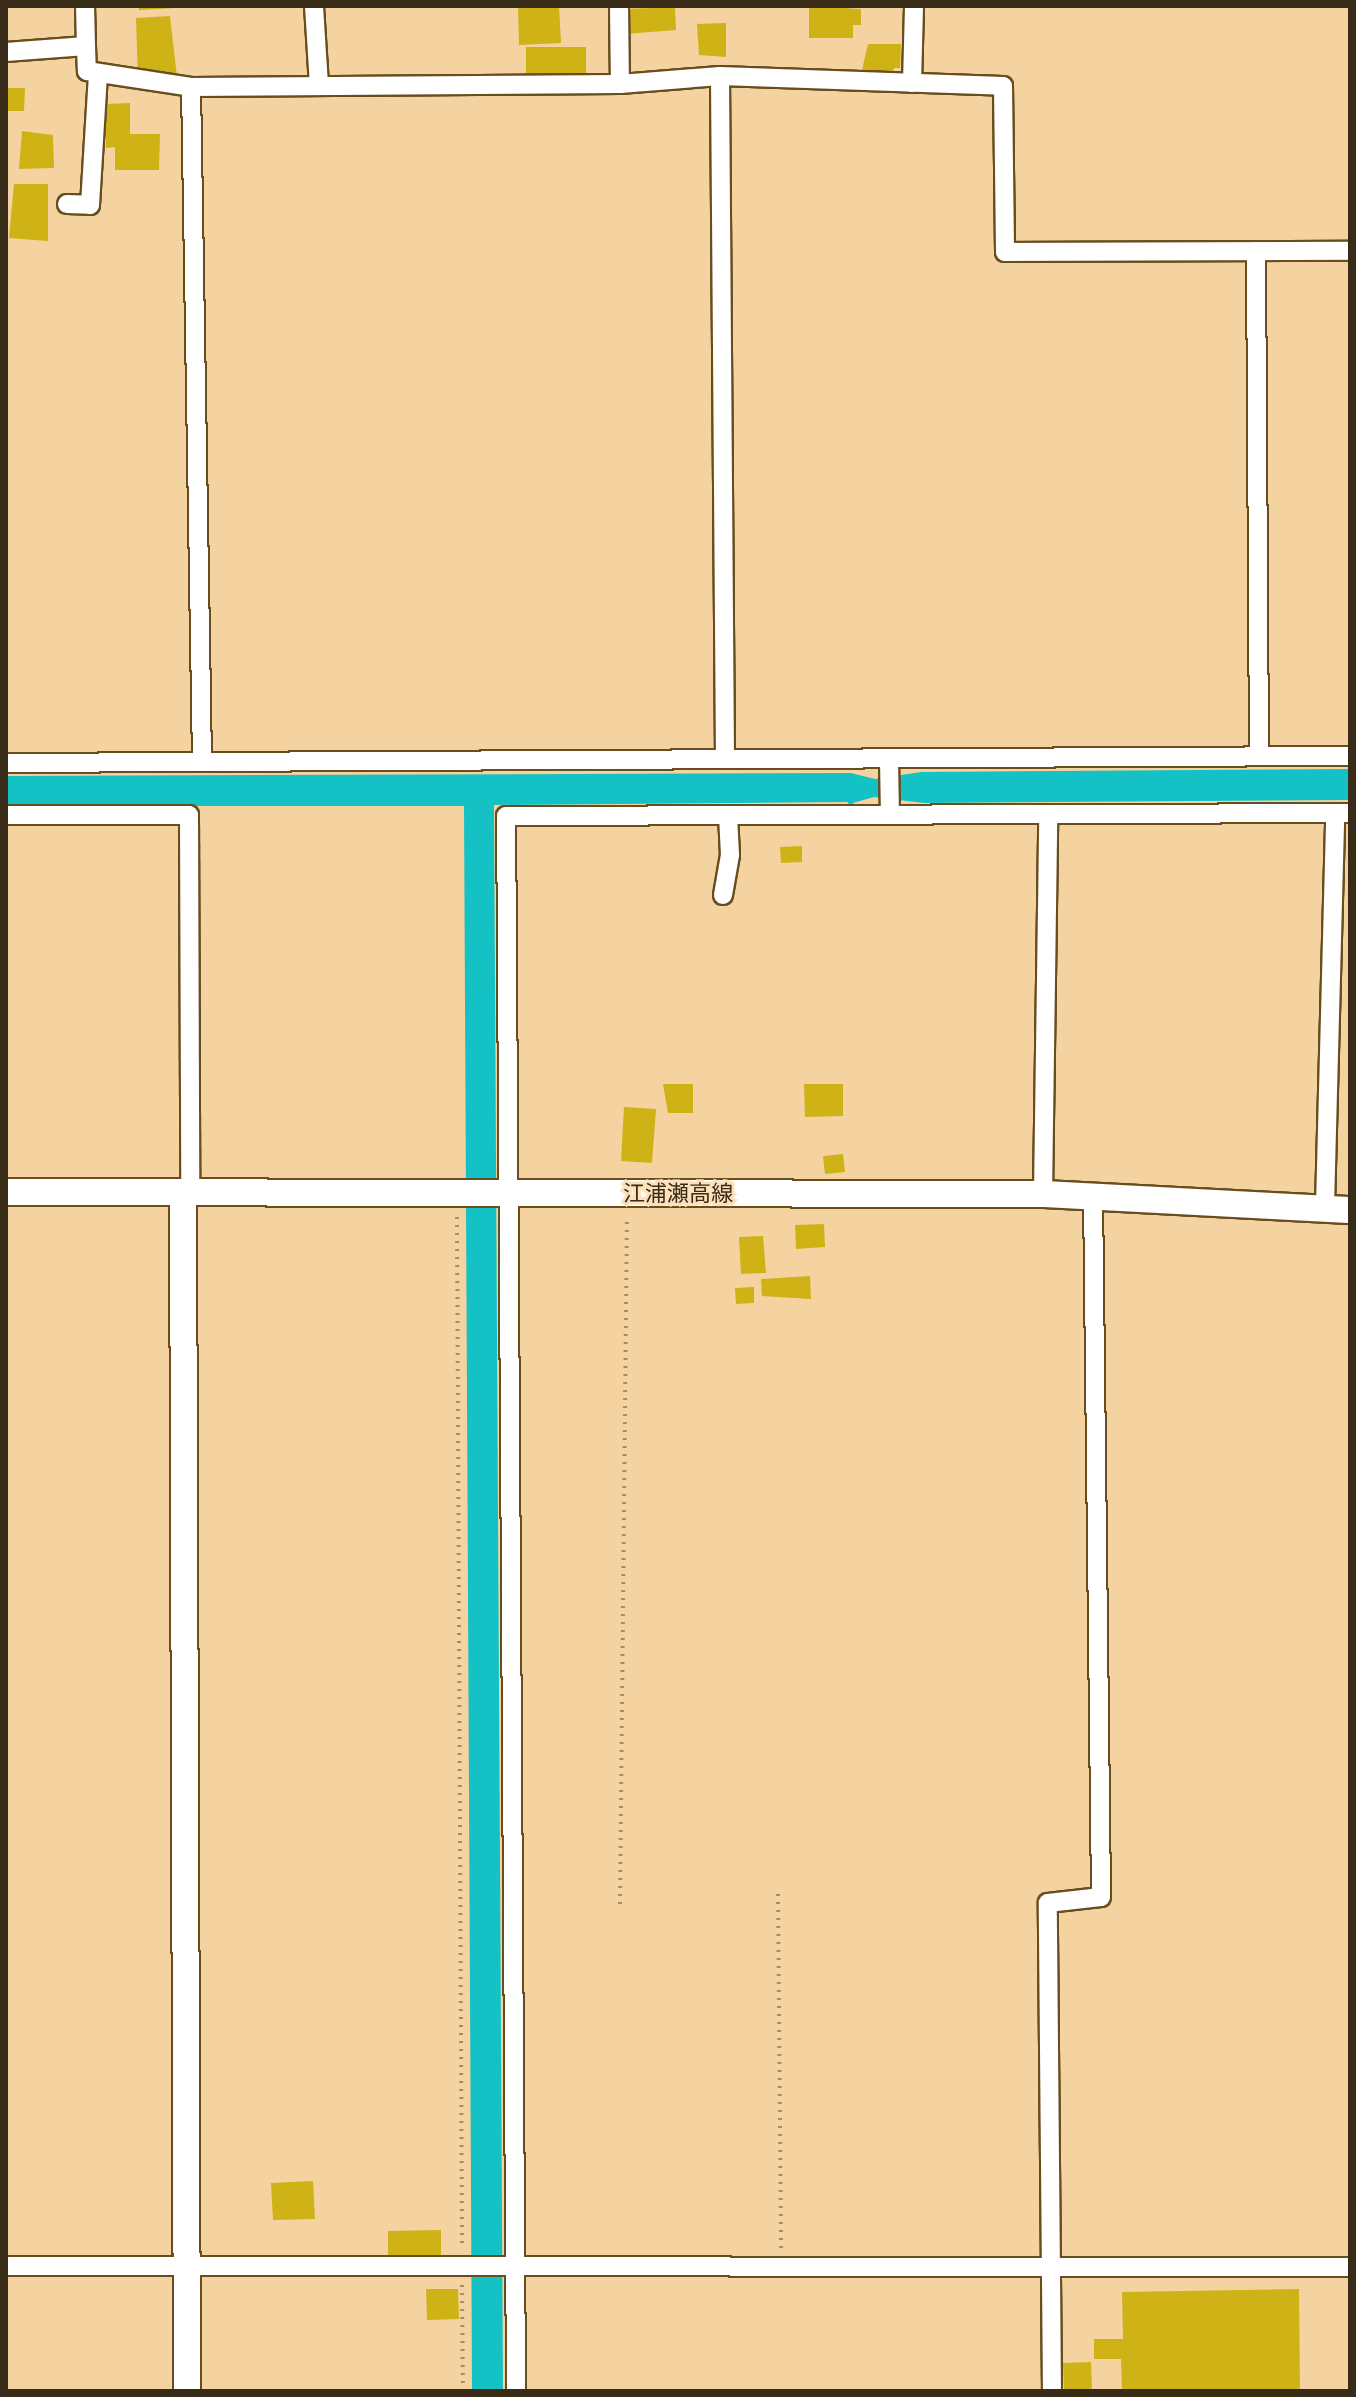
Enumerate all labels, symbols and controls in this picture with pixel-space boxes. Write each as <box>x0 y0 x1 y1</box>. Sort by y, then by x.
street label: 江浦瀬高線 <box>623 1181 733 1207</box>

